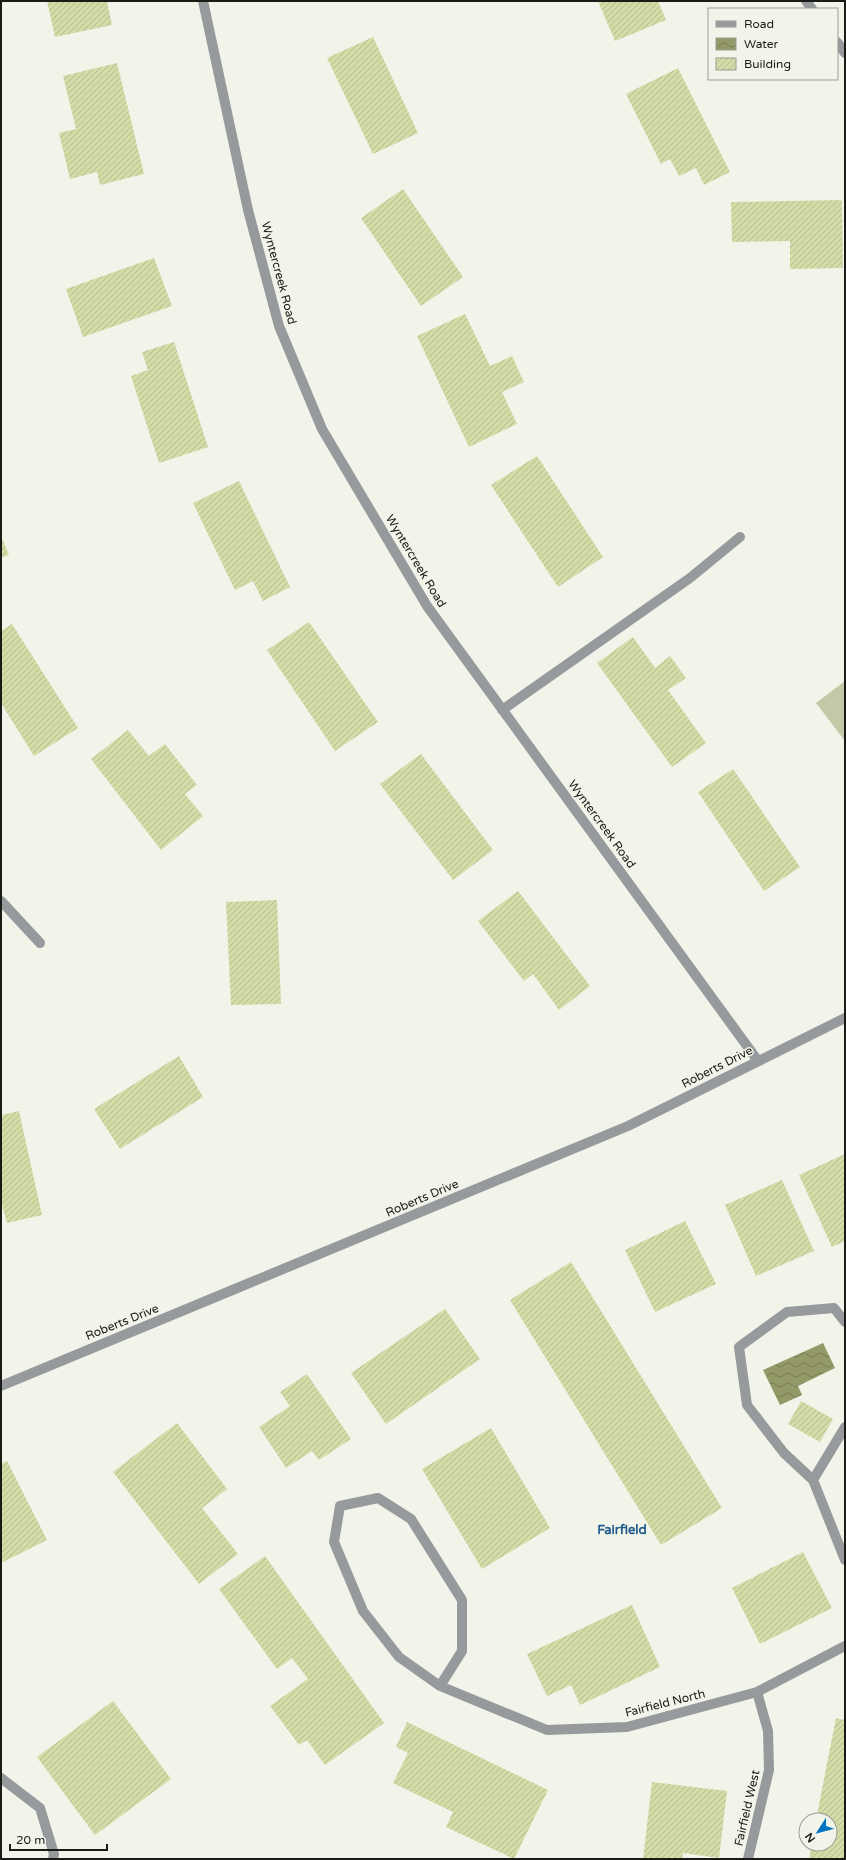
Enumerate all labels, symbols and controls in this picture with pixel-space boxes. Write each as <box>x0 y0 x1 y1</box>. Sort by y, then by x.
legend <box>708 8 838 80</box>
text: Road <box>744 17 774 31</box>
text: Water <box>744 37 779 51</box>
text: Building <box>744 57 791 71</box>
street label: Wyntercreek Road <box>259 220 299 326</box>
street label: Wyntercreek Road <box>383 512 449 610</box>
street label: Wyntercreek Road <box>565 777 639 871</box>
street label: Roberts Drive <box>679 1043 755 1091</box>
street label: Roberts Drive <box>383 1176 461 1220</box>
street label: Roberts Drive <box>83 1301 161 1343</box>
district label: Fairfield <box>597 1522 647 1538</box>
street label: Fairfield North <box>623 1686 707 1720</box>
street label: Fairfield West <box>731 1768 763 1847</box>
north arrow <box>798 1812 838 1852</box>
scale bar <box>10 1826 107 1852</box>
text: N <box>802 1830 818 1845</box>
text: 20 m <box>16 1833 45 1847</box>

